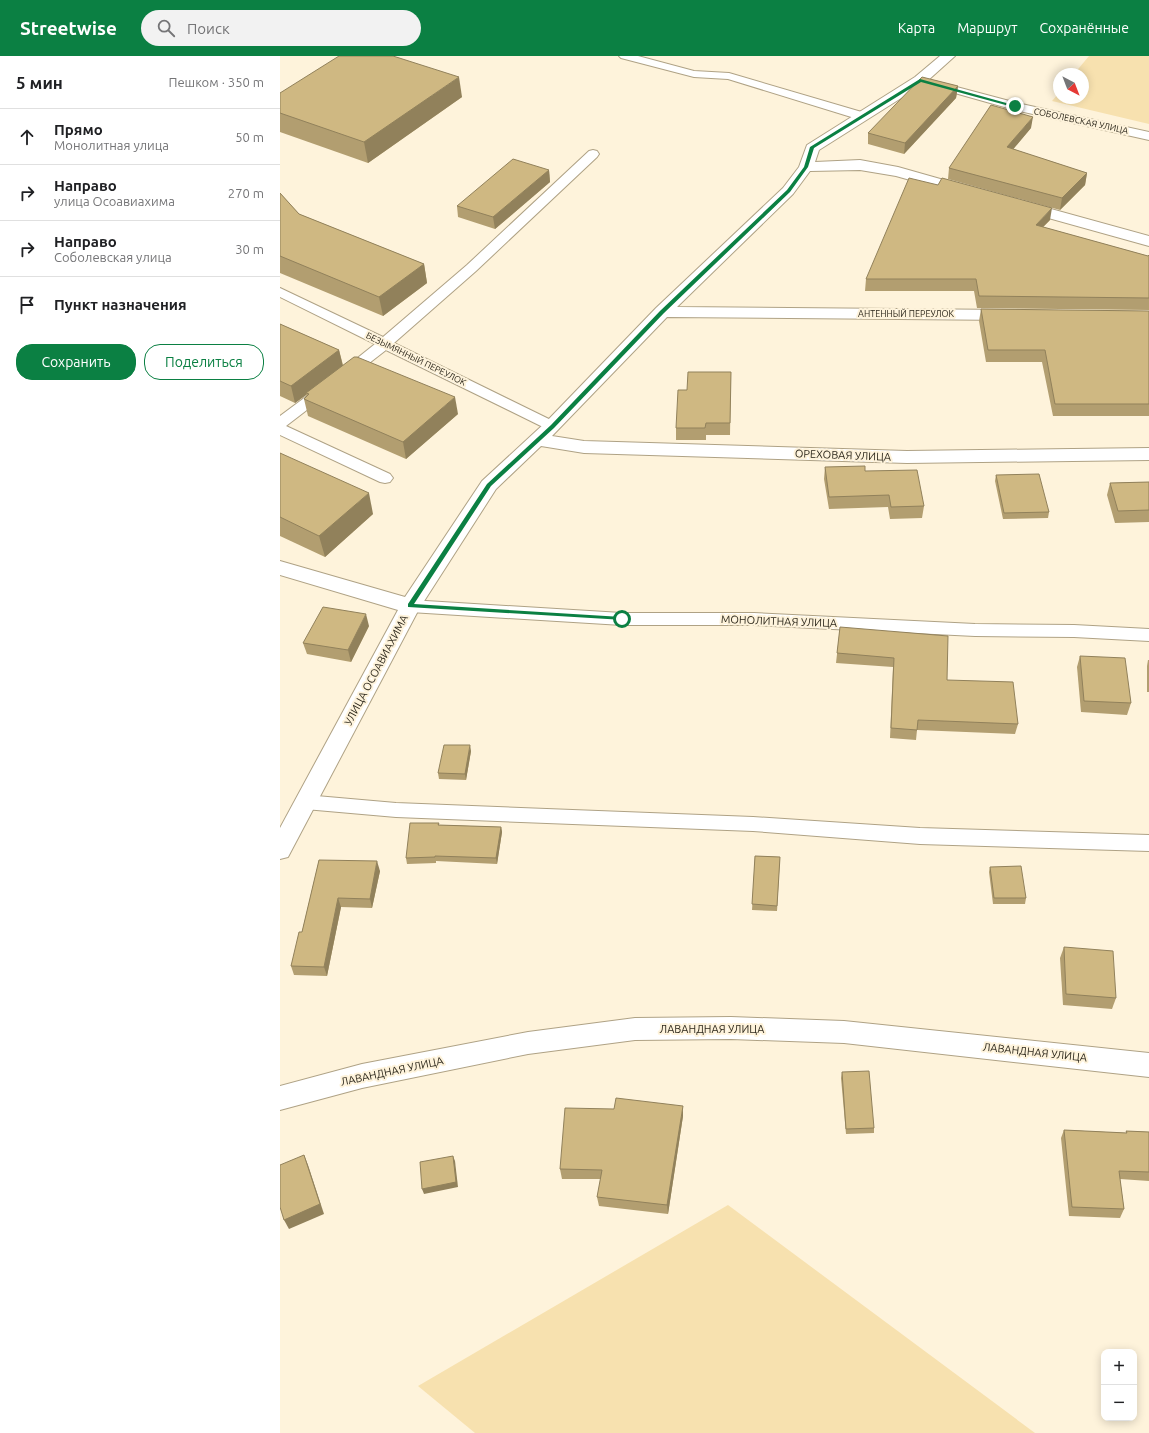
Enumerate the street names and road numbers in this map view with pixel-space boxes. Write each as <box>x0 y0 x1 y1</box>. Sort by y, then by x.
street label: СОБОЛЕВСКАЯ УЛИЦА <box>1033 106 1129 136</box>
street label: АНТЕННЫЙ ПЕРЕУЛОК <box>858 308 954 319</box>
street label: БЕЗЫМЯННЫЙ ПЕРЕУЛОК <box>364 329 469 388</box>
street label: ОРЕХОВАЯ УЛИЦА <box>795 447 892 463</box>
street label: УЛИЦА ОСОАВИАХИМА <box>342 612 411 727</box>
street label: МОНОЛИТНАЯ УЛИЦА <box>721 613 838 629</box>
street label: ЛАВАНДНАЯ УЛИЦА <box>660 1023 765 1035</box>
street label: ЛАВАНДНАЯ УЛИЦА <box>982 1041 1089 1064</box>
street label: ЛАВАНДНАЯ УЛИЦА <box>339 1054 445 1088</box>

